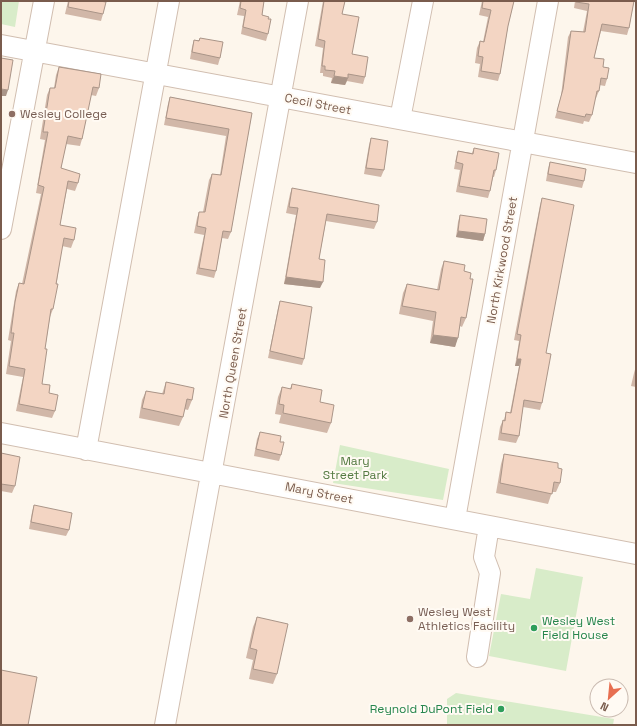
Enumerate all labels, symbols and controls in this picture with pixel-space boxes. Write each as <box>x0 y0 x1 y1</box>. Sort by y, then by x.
street label: Cecil Street <box>283 90 353 118</box>
place label: Wesley College <box>20 106 107 122</box>
marker: Wesley College <box>7 109 17 119</box>
street label: North Kirkwood Street <box>483 195 521 325</box>
street label: North Queen Street <box>215 306 251 420</box>
park label: Mary Street Park <box>323 453 388 483</box>
street label: Mary Street <box>284 479 354 507</box>
place label: Wesley West Athletics Facility <box>418 604 515 634</box>
place label: Wesley West Field House <box>542 613 615 643</box>
marker: Wesley West Athletics Facility <box>405 614 415 624</box>
marker: Wesley West Field House <box>529 623 539 633</box>
north arrow <box>589 678 629 718</box>
text: N <box>598 699 611 715</box>
place label: Reynold DuPont Field <box>370 701 493 717</box>
marker: Reynold DuPont Field <box>496 704 506 714</box>

